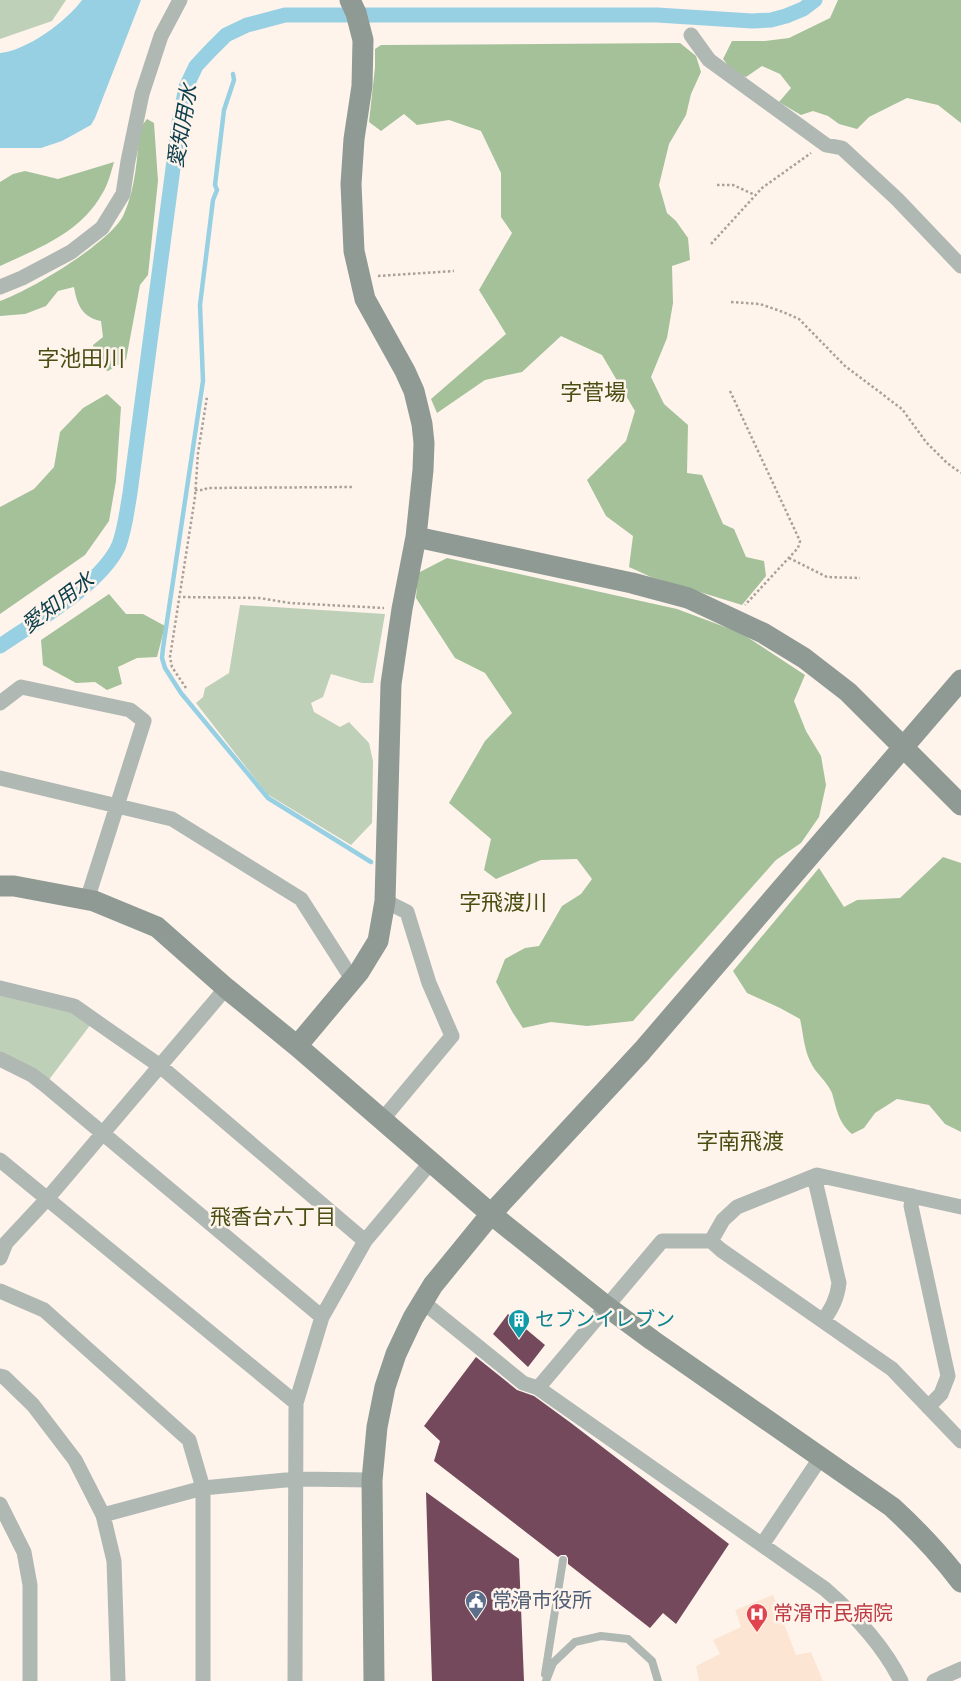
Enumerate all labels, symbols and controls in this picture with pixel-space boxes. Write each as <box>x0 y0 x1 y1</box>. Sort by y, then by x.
water label: 愛知用水 <box>164 81 201 169</box>
district label: 字池田川 <box>37 347 125 370</box>
district label: 字菅場 <box>560 381 626 404</box>
water label: 愛知用水 <box>18 567 99 637</box>
district label: 字飛渡川 <box>459 891 547 914</box>
district label: 字南飛渡 <box>696 1130 784 1153</box>
district label: 飛香台六丁目 <box>210 1206 336 1228</box>
building icon: セブンイレブン <box>507 1308 531 1339</box>
place label: セブンイレブン <box>535 1308 675 1330</box>
public building icon: 常滑市役所 <box>464 1589 488 1620</box>
place label: 常滑市役所 <box>492 1590 592 1611</box>
hospital icon: 常滑市民病院 <box>745 1602 769 1633</box>
place label: 常滑市民病院 <box>773 1602 893 1624</box>

